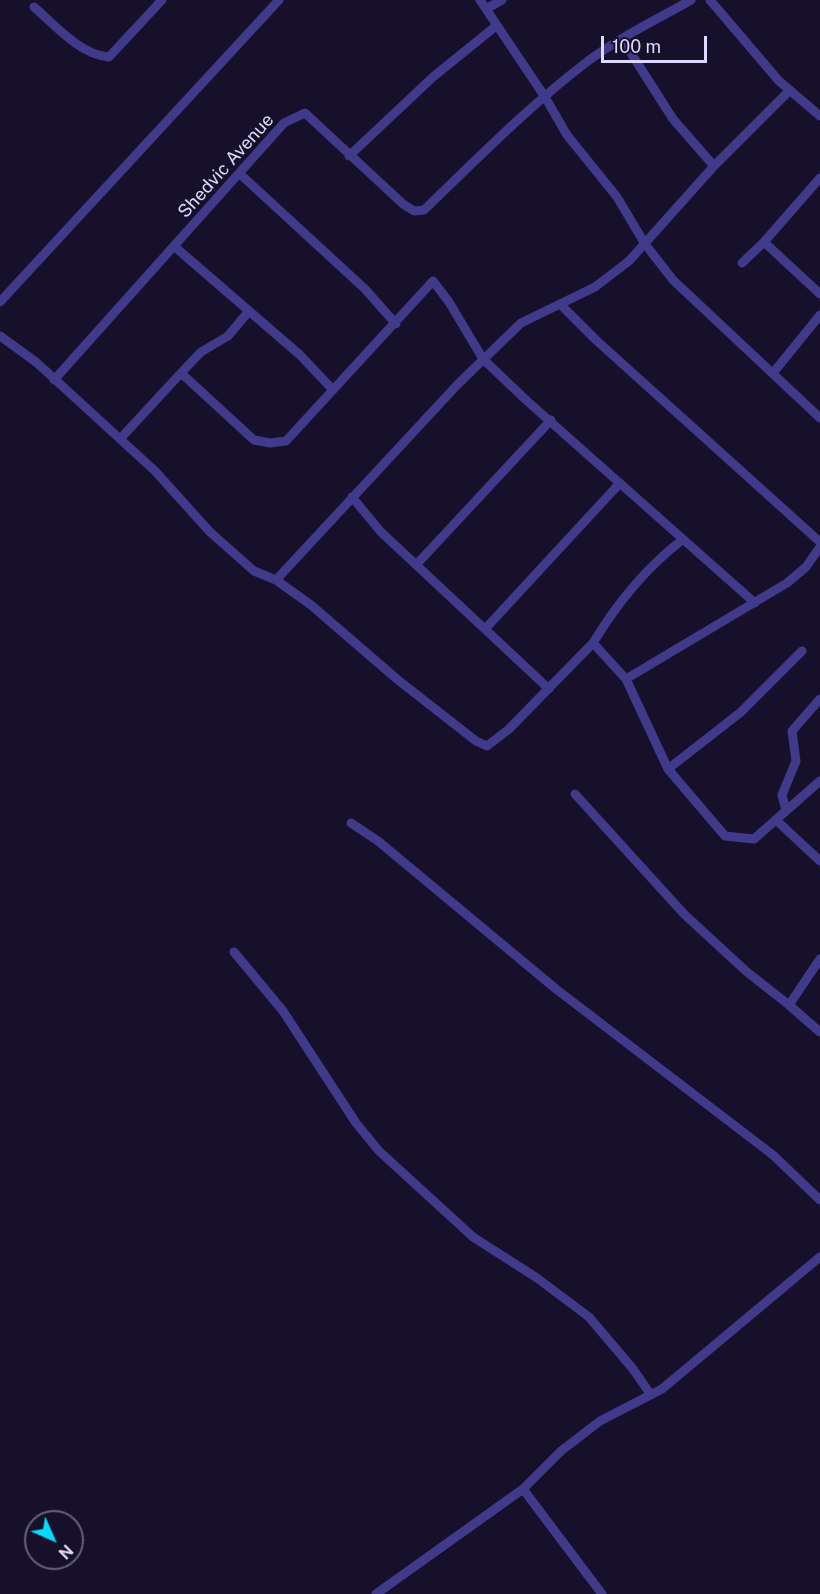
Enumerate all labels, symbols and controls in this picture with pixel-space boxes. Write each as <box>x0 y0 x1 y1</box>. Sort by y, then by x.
scale bar <box>604 24 710 62</box>
text: 100 m <box>612 36 661 57</box>
street label: Shedvic Avenue <box>174 109 278 223</box>
north arrow <box>24 1510 84 1570</box>
text: N <box>55 1541 77 1563</box>

